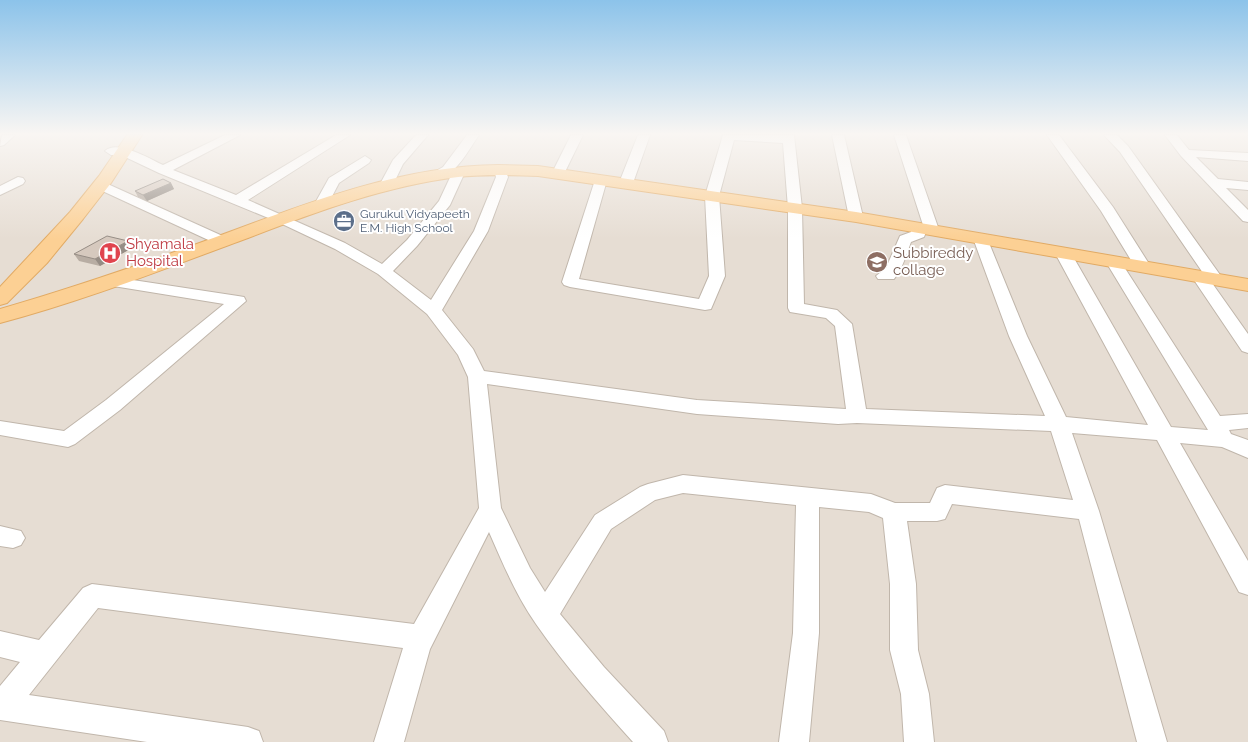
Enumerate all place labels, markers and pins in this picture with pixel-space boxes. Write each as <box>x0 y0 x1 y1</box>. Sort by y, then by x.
place label: Gurukul Vidyapeeth E.M. High School <box>360 207 470 235</box>
office icon: Gurukul Vidyapeeth E.M. High School <box>332 209 356 233</box>
place label: Shyamala Hospital <box>126 235 194 270</box>
hospital icon: Shyamala Hospital <box>98 241 122 265</box>
place label: Subbireddy collage <box>893 244 973 279</box>
school or university icon: Subbireddy collage <box>865 250 889 274</box>

